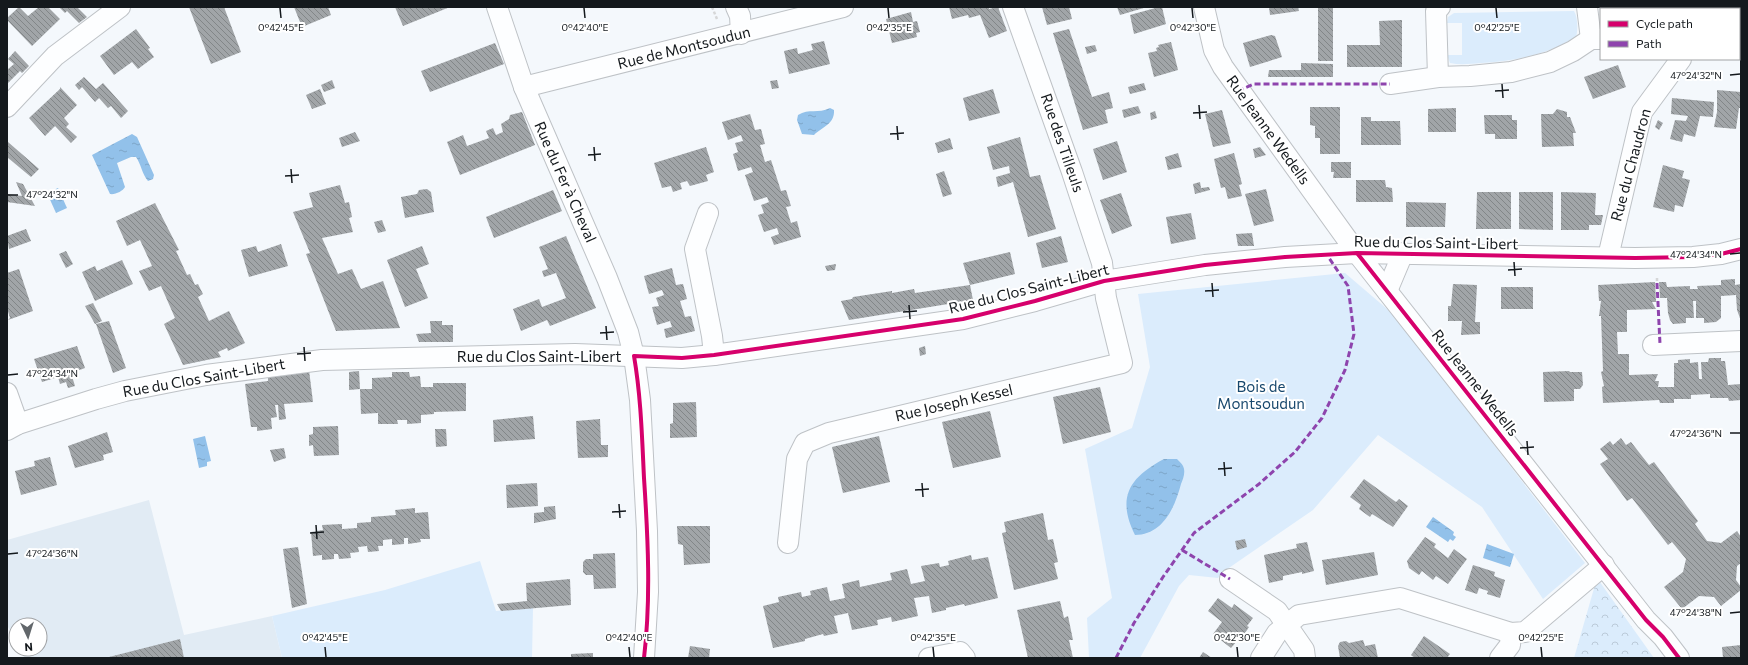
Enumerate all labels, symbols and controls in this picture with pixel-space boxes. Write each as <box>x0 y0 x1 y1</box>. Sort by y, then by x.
legend <box>1600 8 1740 60</box>
text: Cycle path <box>1636 16 1693 30</box>
text: 0°42'45"E <box>258 21 304 33</box>
text: 0°42'40"E <box>562 21 608 33</box>
text: 0°42'35"E <box>866 21 912 33</box>
text: 0°42'30"E <box>1170 21 1216 33</box>
text: 0°42'25"E <box>1474 21 1520 33</box>
street label: Rue de Montsoudun <box>615 22 752 72</box>
text: Path <box>1636 36 1662 50</box>
text: 47°24'32"N <box>1670 69 1722 81</box>
street label: Rue Jeanne Wedells <box>1223 71 1315 188</box>
street label: Rue des Tilleuls <box>1038 91 1088 195</box>
street label: Rue du Chaudron <box>1606 106 1654 223</box>
street label: Rue du Fer à Cheval <box>531 118 601 245</box>
text: 47°24'32"N <box>26 188 78 200</box>
street label: Rue du Clos Saint-Libert <box>1354 232 1518 252</box>
text: 47°24'34"N <box>1670 248 1722 260</box>
street label: Rue du Clos Saint-Libert <box>947 259 1111 317</box>
street label: Rue Jeanne Wedells <box>1429 325 1523 439</box>
street label: Rue du Clos Saint-Libert <box>457 347 621 365</box>
street label: Rue du Clos Saint-Libert <box>121 354 286 400</box>
text: 47°24'34"N <box>26 367 78 379</box>
park label: Bois de Montsoudun <box>1217 377 1305 412</box>
street label: Rue Joseph Kessel <box>893 380 1014 424</box>
text: 47°24'36"N <box>1670 427 1722 439</box>
text: 47°24'36"N <box>26 547 78 559</box>
text: 47°24'38"N <box>1670 606 1722 618</box>
north arrow <box>8 617 48 657</box>
text: 0°42'45"E <box>302 631 348 643</box>
text: 0°42'40"E <box>606 631 652 643</box>
text: 0°42'35"E <box>910 631 956 643</box>
text: 0°42'30"E <box>1214 631 1260 643</box>
text: 0°42'25"E <box>1518 631 1564 643</box>
text: N <box>24 641 33 654</box>

